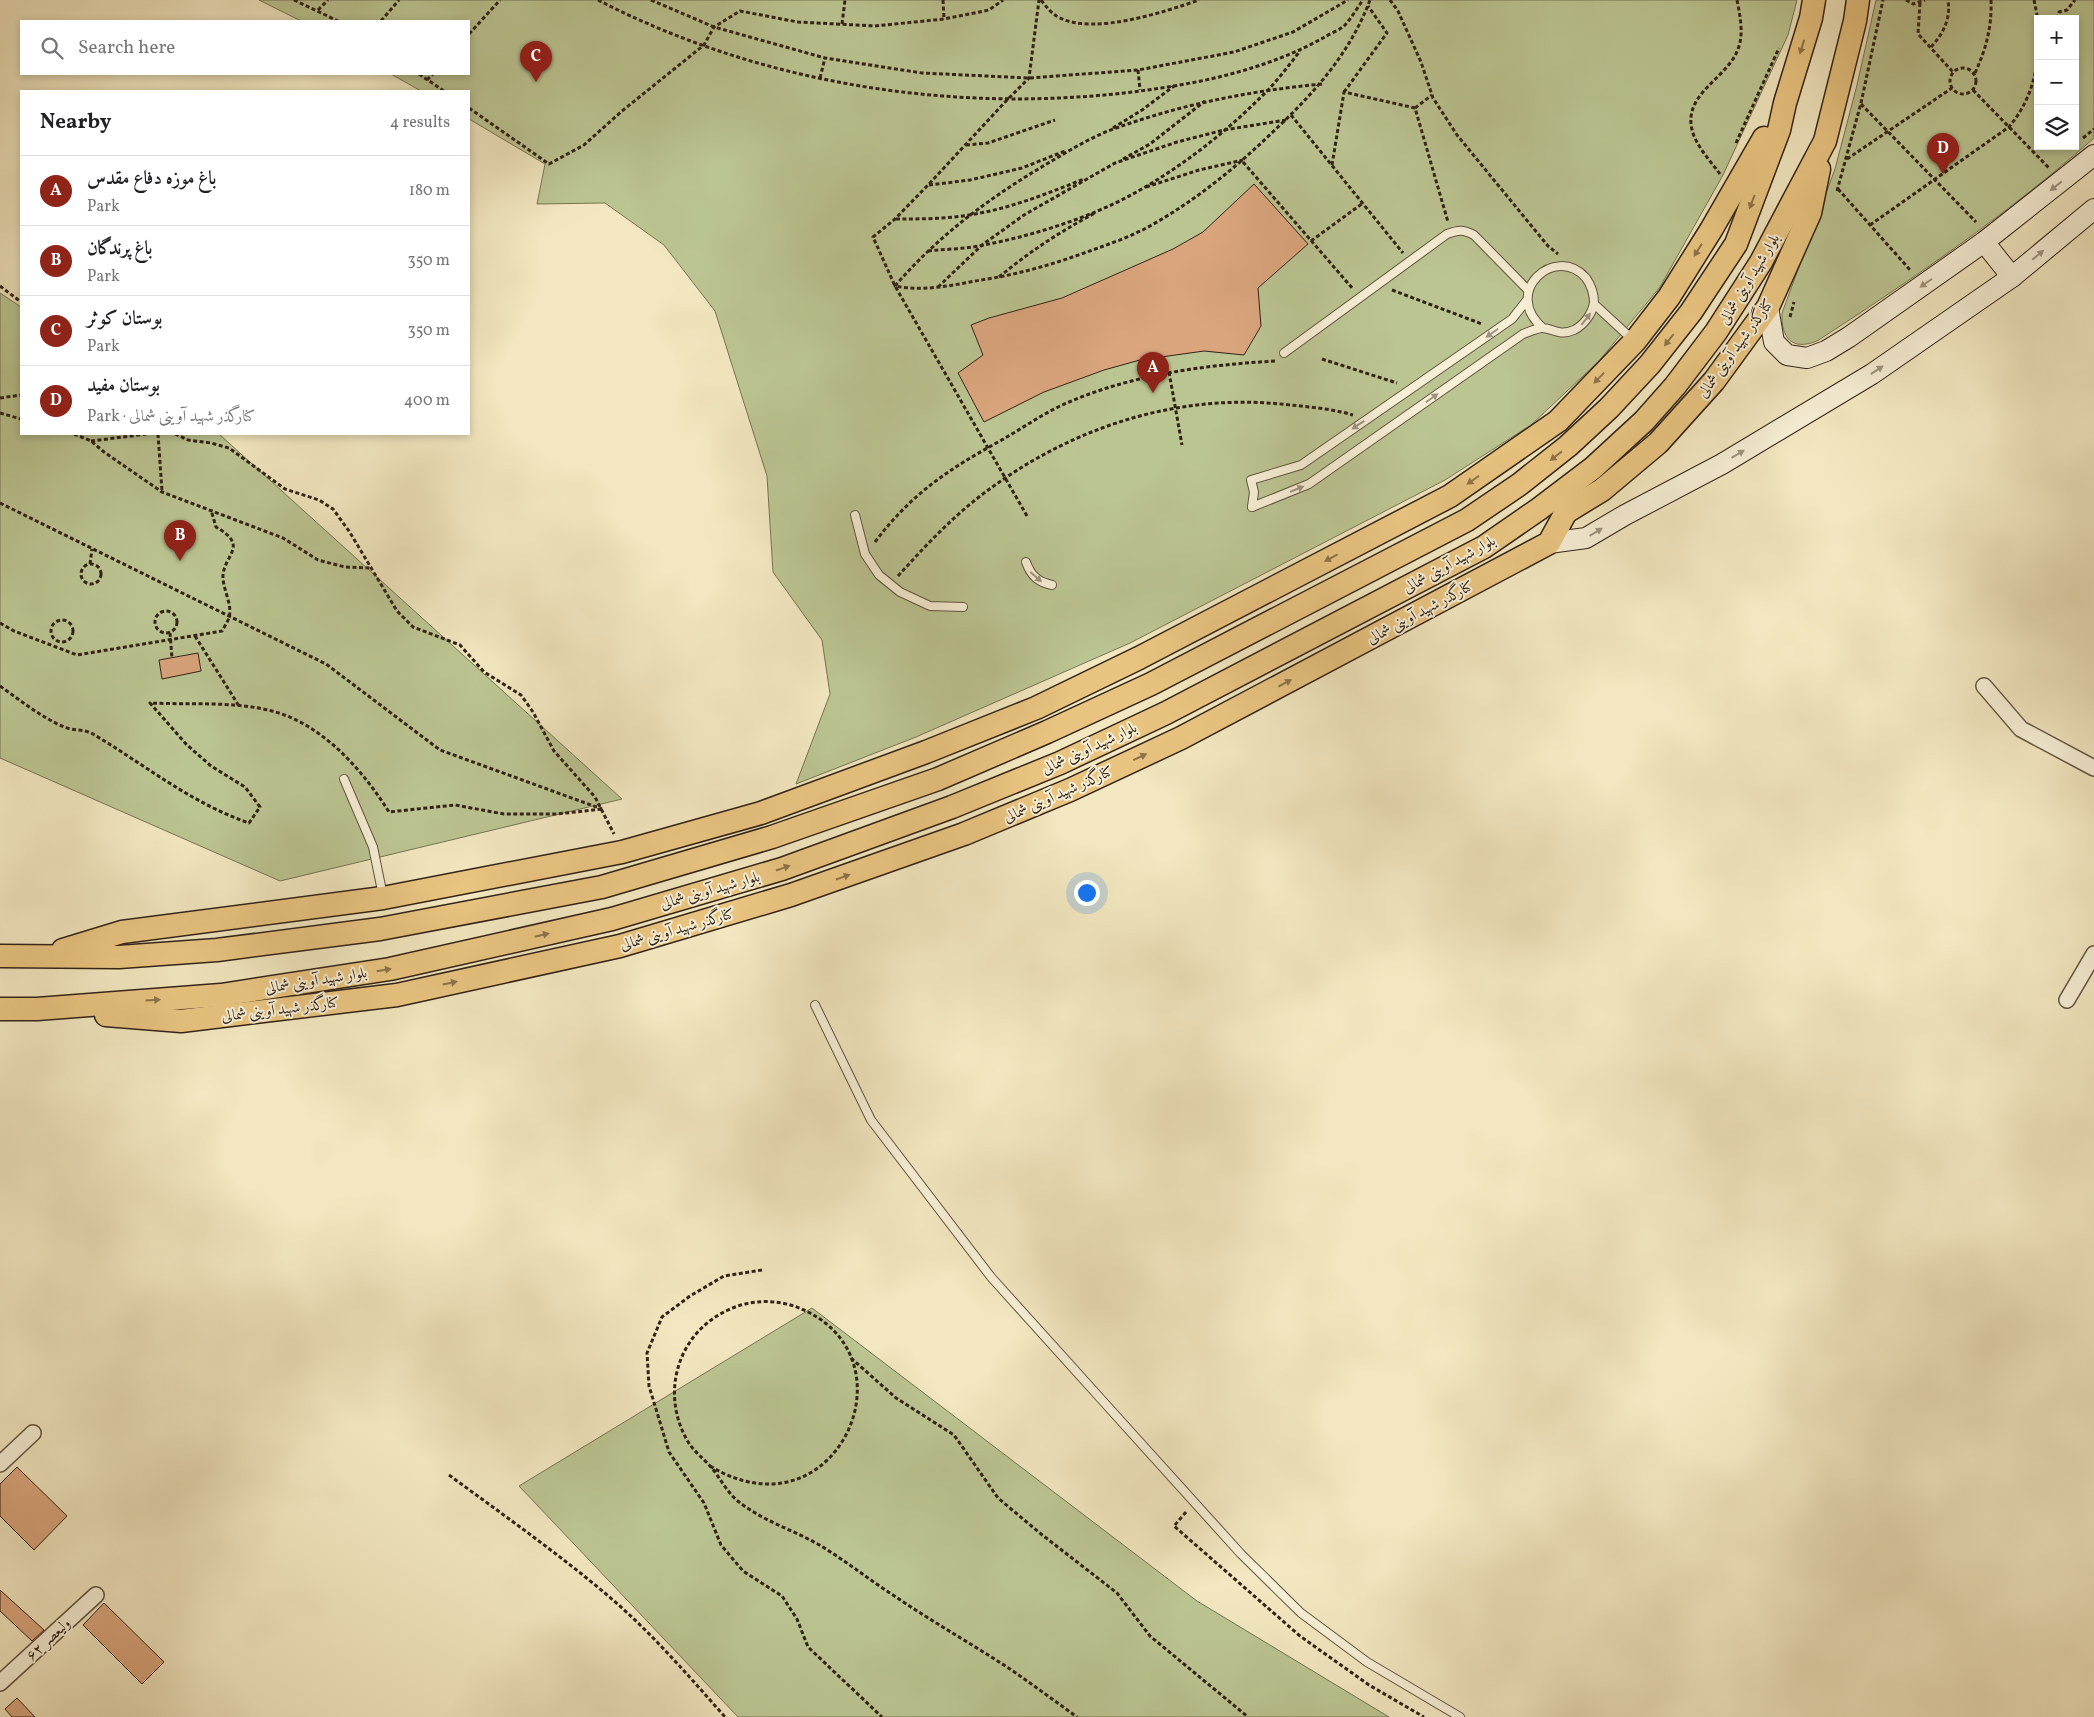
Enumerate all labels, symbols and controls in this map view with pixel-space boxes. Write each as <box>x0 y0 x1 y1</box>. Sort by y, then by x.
map controls <box>2034 15 2079 150</box>
button: + <box>2034 15 2079 60</box>
search box <box>20 20 470 75</box>
icon: search <box>38 34 66 62</box>
text: Search here <box>78 35 175 61</box>
one-way arrow <box>1797 40 1805 55</box>
pin: C <box>520 41 552 82</box>
button: − <box>2034 60 2079 105</box>
button: layers <box>2034 105 2079 150</box>
text: Nearby <box>40 108 111 137</box>
text: 4 results <box>390 112 450 134</box>
pin: D <box>1927 133 1959 174</box>
text: باغ موزه دفاع مقدس <box>87 166 216 192</box>
text: A <box>50 180 62 202</box>
text: 180 m <box>409 180 450 202</box>
one-way arrow <box>2050 180 2063 191</box>
one-way arrow <box>1748 194 1755 209</box>
text: Park <box>87 196 120 218</box>
street label: بلوار شهید آوینی شمالی <box>1715 230 1786 329</box>
text: باغ پرندگان <box>87 236 152 262</box>
one-way arrow <box>1694 244 1703 257</box>
text: B <box>51 250 61 272</box>
text: 350 m <box>407 250 450 272</box>
one-way arrow <box>2031 250 2044 261</box>
text: Park <box>87 266 120 288</box>
one-way arrow <box>1919 278 1933 288</box>
street label: کنارگذر شهید آوینی شمالی <box>1691 294 1779 403</box>
text: بوستان کوثر <box>87 306 162 332</box>
one-way arrow <box>1580 313 1591 326</box>
text: C <box>51 320 61 342</box>
text: 350 m <box>407 320 450 342</box>
one-way arrow <box>1485 328 1498 338</box>
one-way arrow <box>1664 333 1674 347</box>
text: Park <box>87 336 120 358</box>
pin: A <box>1137 352 1169 393</box>
one-way arrow <box>1870 365 1884 375</box>
one-way arrow <box>1593 372 1605 384</box>
text: بوستان مفید <box>87 373 160 399</box>
text: D <box>50 390 62 412</box>
text: 400 m <box>404 390 450 412</box>
one-way arrow <box>1425 393 1438 403</box>
text: Park · کنارگذر شهید آوینی شمالی <box>87 406 255 428</box>
one-way arrow <box>1351 420 1365 430</box>
one-way arrow <box>1732 450 1745 459</box>
one-way arrow <box>1550 451 1563 462</box>
one-way arrow <box>1467 475 1480 485</box>
one-way arrow <box>1290 484 1304 492</box>
pin: B <box>164 520 196 561</box>
one-way arrow <box>1589 528 1602 537</box>
street label: بلوار شهید آوینی شمالی <box>1400 531 1500 599</box>
one-way arrow <box>1324 554 1338 562</box>
one-way arrow <box>1030 571 1043 582</box>
street label: کنارگذر شهید آوینی شمالی <box>1363 575 1478 650</box>
one-way arrow <box>1278 679 1291 688</box>
street label: بلوار شهید آوینی شمالی <box>1039 718 1141 781</box>
one-way arrow <box>1133 753 1147 761</box>
street label: کنارگذر شهید آوینی شمالی <box>1000 760 1117 829</box>
one-way arrow <box>776 864 791 872</box>
street label: بلوار شهید آوینی شمالی <box>658 867 763 916</box>
one-way arrow <box>836 873 851 880</box>
your location <box>1074 880 1100 906</box>
street label: کنارگذر شهید آوینی شمالی <box>617 902 737 957</box>
one-way arrow <box>535 930 551 938</box>
street label: بلوار شهید آوینی شمالی <box>264 963 369 1000</box>
one-way arrow <box>376 965 392 973</box>
one-way arrow <box>443 979 458 987</box>
street label: کنارگذر شهید آوینی شمالی <box>220 991 340 1028</box>
one-way arrow <box>146 996 162 1004</box>
street label: ولیعصر ۶۲ <box>22 1614 76 1666</box>

